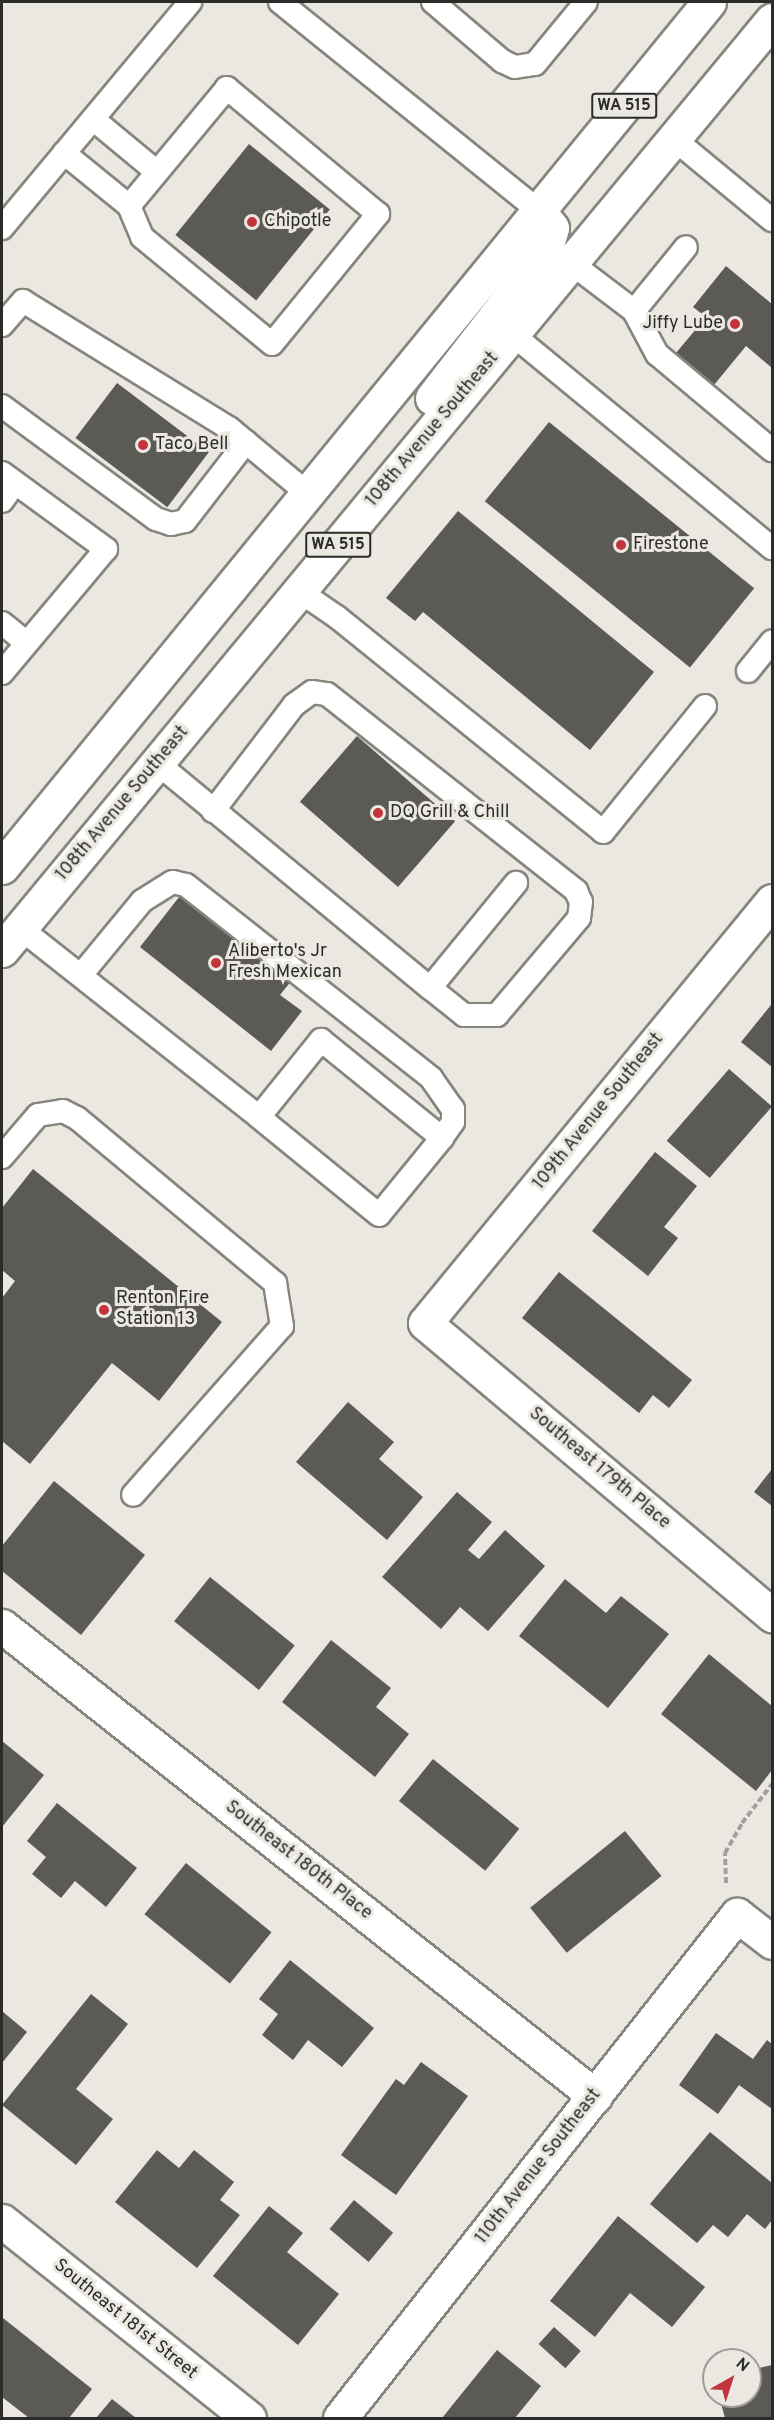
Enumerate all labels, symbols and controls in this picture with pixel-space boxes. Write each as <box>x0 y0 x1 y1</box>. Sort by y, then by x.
road number: WA 515 <box>590 93 658 119</box>
place label: Chipotle <box>264 211 332 233</box>
marker: Chipotle <box>245 215 259 229</box>
place label: Jiffy Lube <box>642 313 723 335</box>
marker: Jiffy Lube <box>728 317 742 331</box>
street label: 108th Avenue Southeast <box>362 348 504 512</box>
place label: Taco Bell <box>155 434 229 456</box>
marker: Taco Bell <box>136 438 150 452</box>
road number: WA 515 <box>304 532 372 558</box>
place label: Firestone <box>633 534 709 556</box>
marker: Firestone <box>614 538 628 552</box>
street label: 108th Avenue Southeast <box>52 722 194 886</box>
place label: DQ Grill & Chill <box>390 802 509 824</box>
marker: DQ Grill & Chill <box>371 806 385 820</box>
place label: Aliberto's Jr Fresh Mexican <box>228 942 342 984</box>
marker: Aliberto's Jr Fresh Mexican <box>209 956 223 970</box>
street label: 109th Avenue Southeast <box>529 1029 669 1195</box>
place label: Renton Fire Station 13 <box>116 1289 209 1332</box>
marker: Renton Fire Station 13 <box>97 1303 111 1317</box>
street label: Southeast 179th Place <box>524 1404 674 1534</box>
street label: Southeast 180th Place <box>220 1797 376 1925</box>
street label: 110th Avenue Southeast <box>471 2085 607 2249</box>
street label: Southeast 181st Street <box>49 2255 201 2385</box>
north arrow <box>702 2348 762 2408</box>
text: N <box>731 2354 753 2377</box>

